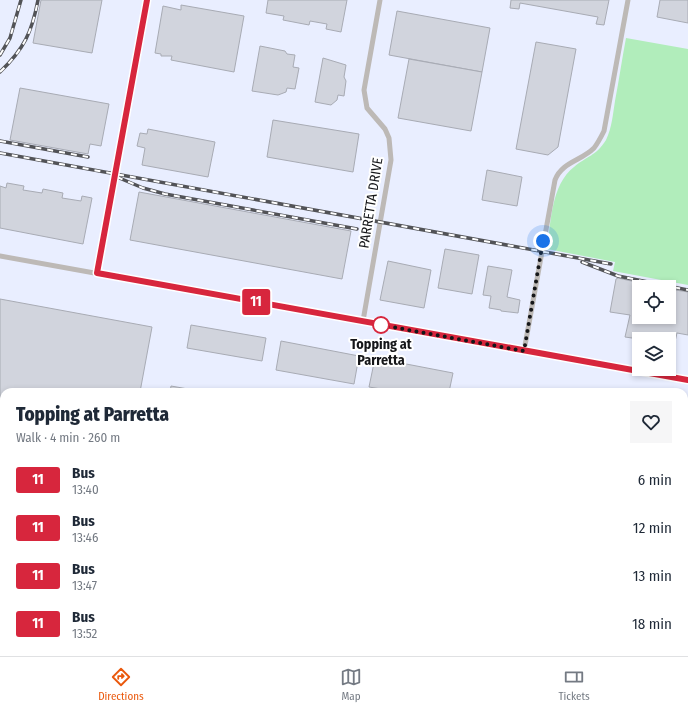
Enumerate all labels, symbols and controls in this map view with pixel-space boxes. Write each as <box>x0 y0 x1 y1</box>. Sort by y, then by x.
street label: PARRETTA DRIVE <box>355 156 387 250</box>
your location <box>533 231 553 251</box>
map controls <box>632 280 676 376</box>
button: locate <box>632 280 676 324</box>
line badge: 11 <box>238 289 274 315</box>
text: 11 <box>250 293 262 310</box>
marker: Topping at Parretta <box>372 316 390 334</box>
button: layers <box>632 332 676 376</box>
place label: Topping at Parretta <box>350 336 413 369</box>
button: heart <box>630 401 672 443</box>
text: Topping at Parretta <box>16 403 169 426</box>
text: Walk · 4 min · 260 m <box>16 430 120 445</box>
text: Bus <box>72 464 95 482</box>
text: 11 <box>32 471 44 488</box>
text: 6 min <box>638 471 672 489</box>
text: 13:40 <box>72 482 99 497</box>
text: Bus <box>72 512 95 530</box>
text: 11 <box>32 519 44 536</box>
text: 12 min <box>633 519 672 537</box>
text: 13:46 <box>72 530 98 545</box>
text: Bus <box>72 560 95 578</box>
text: 11 <box>32 567 44 584</box>
text: 13 min <box>633 567 672 585</box>
text: 13:47 <box>72 578 97 593</box>
text: Bus <box>72 608 95 626</box>
text: 11 <box>32 615 44 632</box>
text: 18 min <box>632 615 672 633</box>
text: 13:52 <box>72 626 97 641</box>
tab: Directions <box>98 666 144 703</box>
tab: Map <box>340 666 362 703</box>
tab: Tickets <box>558 666 590 703</box>

